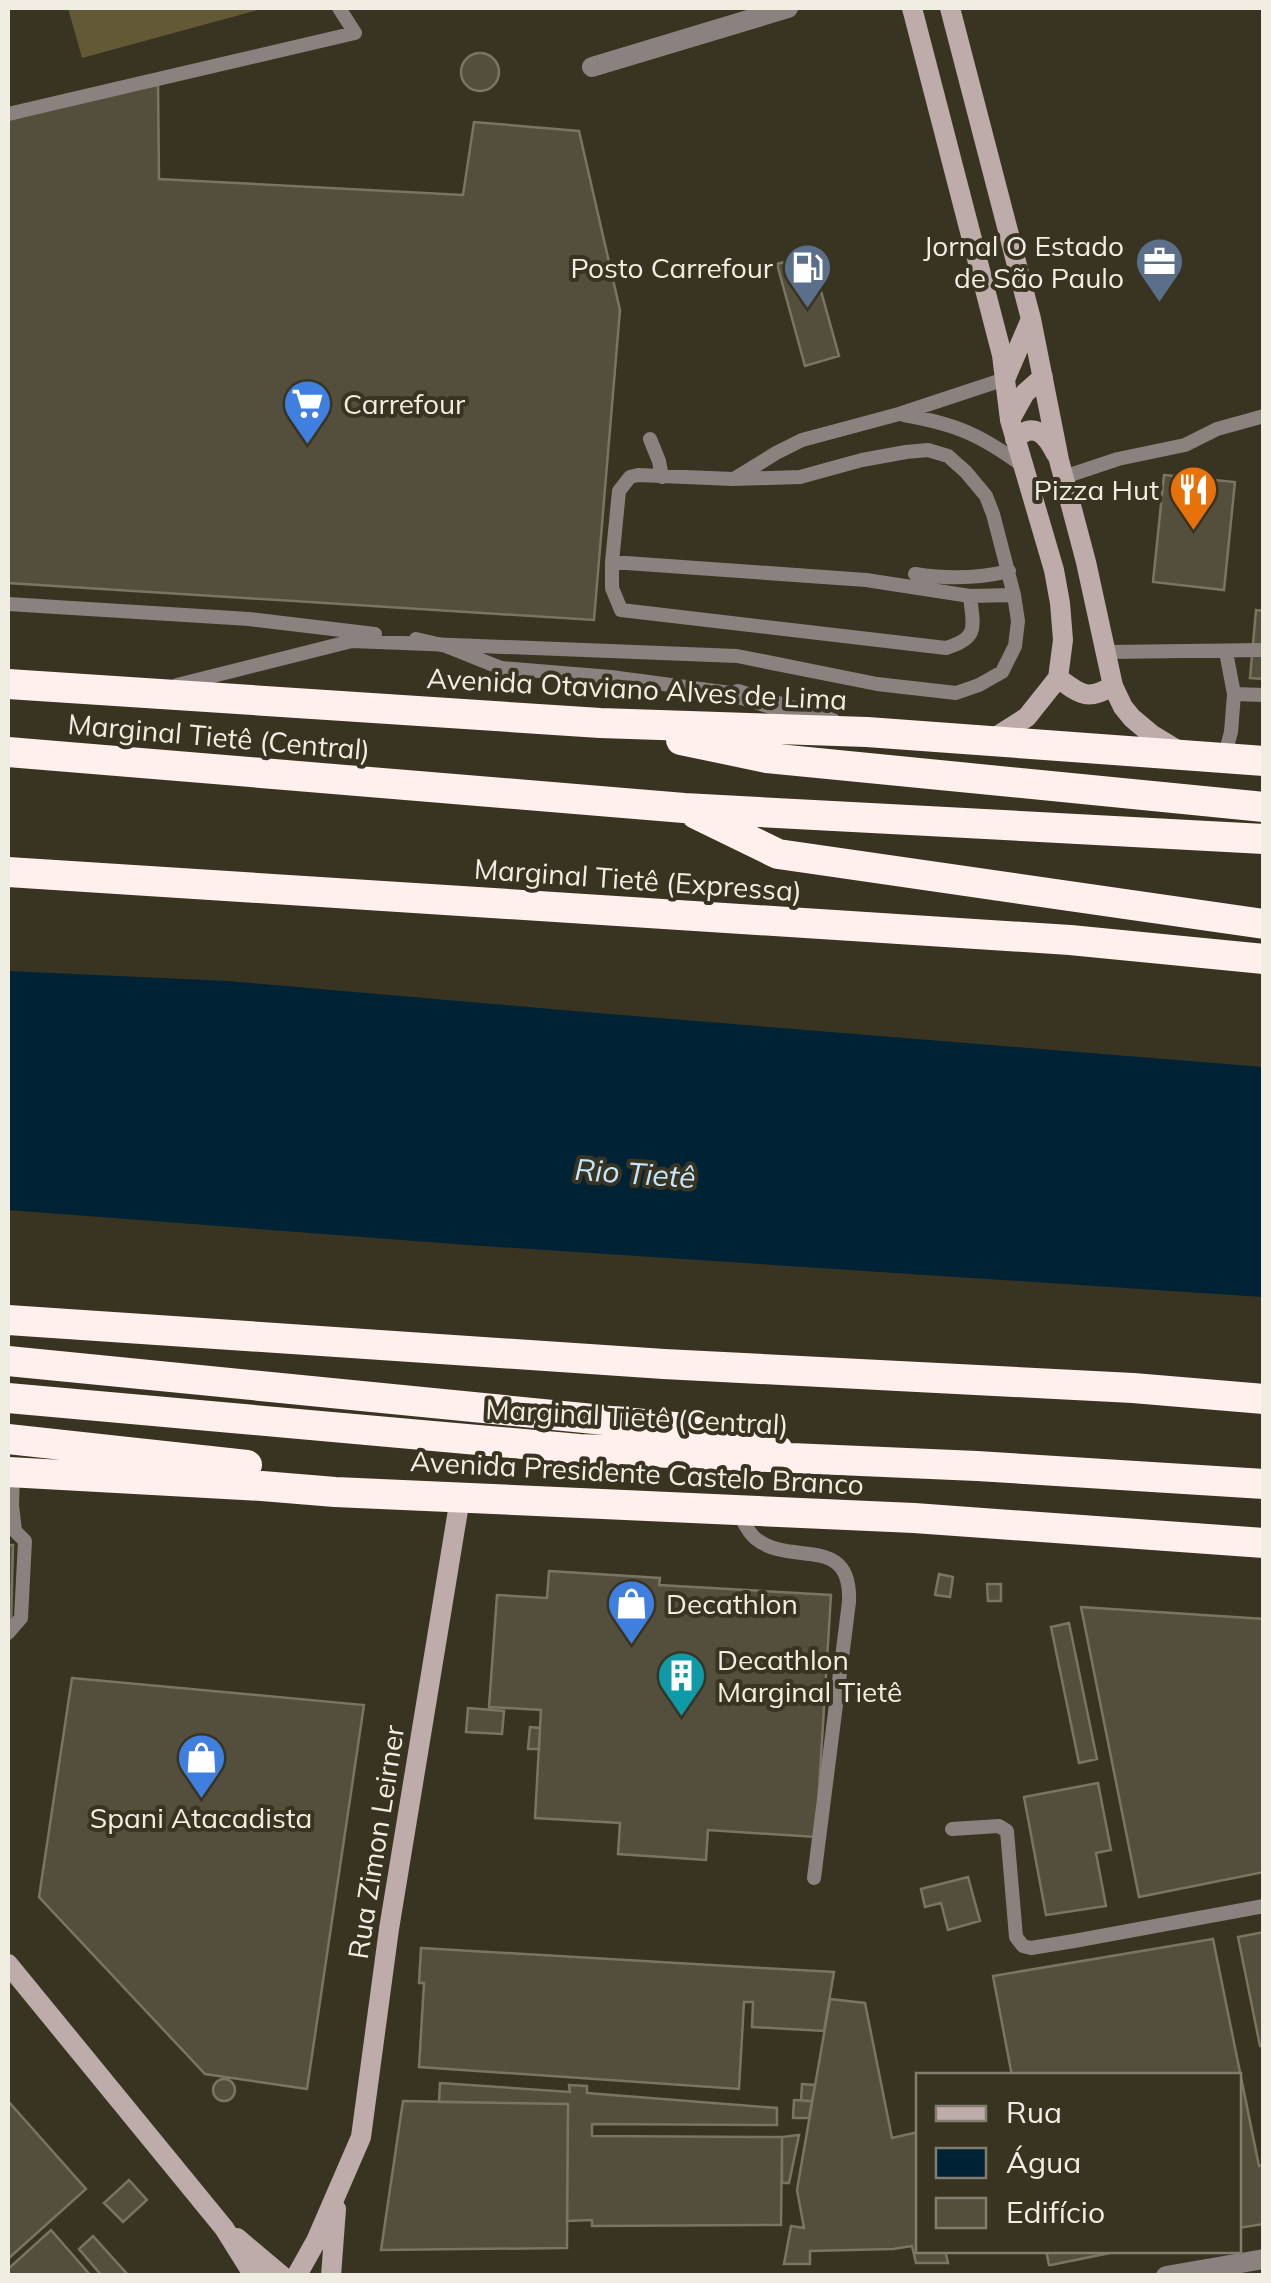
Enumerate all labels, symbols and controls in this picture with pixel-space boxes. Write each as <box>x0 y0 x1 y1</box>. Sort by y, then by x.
place label: Jornal O Estado de São Paulo <box>923 228 1124 295</box>
office icon: Jornal O Estado de São Paulo <box>1133 236 1185 304</box>
fuel station icon: Posto Carrefour <box>782 242 834 310</box>
place label: Posto Carrefour <box>570 250 774 285</box>
supermarket icon: Carrefour <box>282 378 334 446</box>
place label: Carrefour <box>343 386 466 421</box>
restaurant icon: Pizza Hut <box>1168 464 1220 532</box>
place label: Pizza Hut <box>1034 472 1159 507</box>
street label: Avenida Otaviano Alves de Lima <box>426 660 848 717</box>
street label: Marginal Tietê (Central) <box>66 706 372 767</box>
street label: Marginal Tietê (Expressa) <box>473 851 803 908</box>
water label: Rio Tietê <box>573 1150 697 1196</box>
street label: Marginal Tietê (Central) <box>485 1391 789 1442</box>
street label: Avenida Presidente Castelo Branco <box>409 1443 865 1502</box>
shop icon: Decathlon <box>605 1578 657 1646</box>
place label: Decathlon <box>666 1586 798 1621</box>
place label: Decathlon Marginal Tietê <box>717 1642 902 1709</box>
building icon: Decathlon Marginal Tietê <box>656 1650 708 1718</box>
street label: Rua Zimon Leirner <box>340 1722 411 1961</box>
shop icon: Spani Atacadista <box>175 1732 227 1800</box>
place label: Spani Atacadista <box>90 1800 312 1835</box>
legend <box>916 2073 1241 2253</box>
text: Rua <box>1006 2093 1062 2131</box>
text: Água <box>1006 2143 1081 2181</box>
text: Edifício <box>1006 2193 1105 2231</box>

